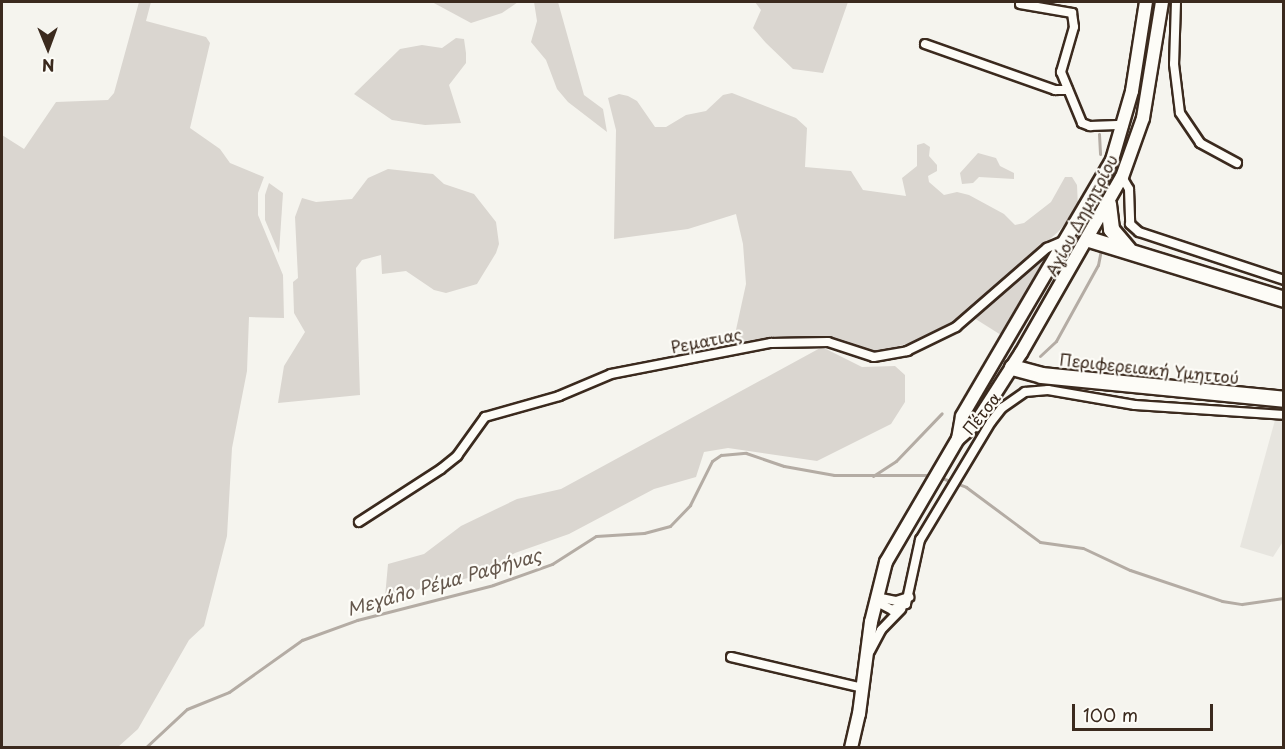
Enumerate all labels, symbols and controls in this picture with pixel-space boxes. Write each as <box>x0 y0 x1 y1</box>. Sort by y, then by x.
north arrow <box>18 18 78 78</box>
text: N <box>42 54 55 78</box>
street label: Αγίου Δημητρίου <box>1041 151 1121 279</box>
street label: Ρεματιας <box>669 324 743 356</box>
street label: Περιφερειακή Υμηττού <box>1058 349 1240 387</box>
street label: Πέτσα <box>958 388 1004 438</box>
water label: Μεγάλο Ρέμα Ραφήνας <box>344 544 544 620</box>
scale bar <box>1075 692 1216 730</box>
text: 100 m <box>1083 701 1138 728</box>

